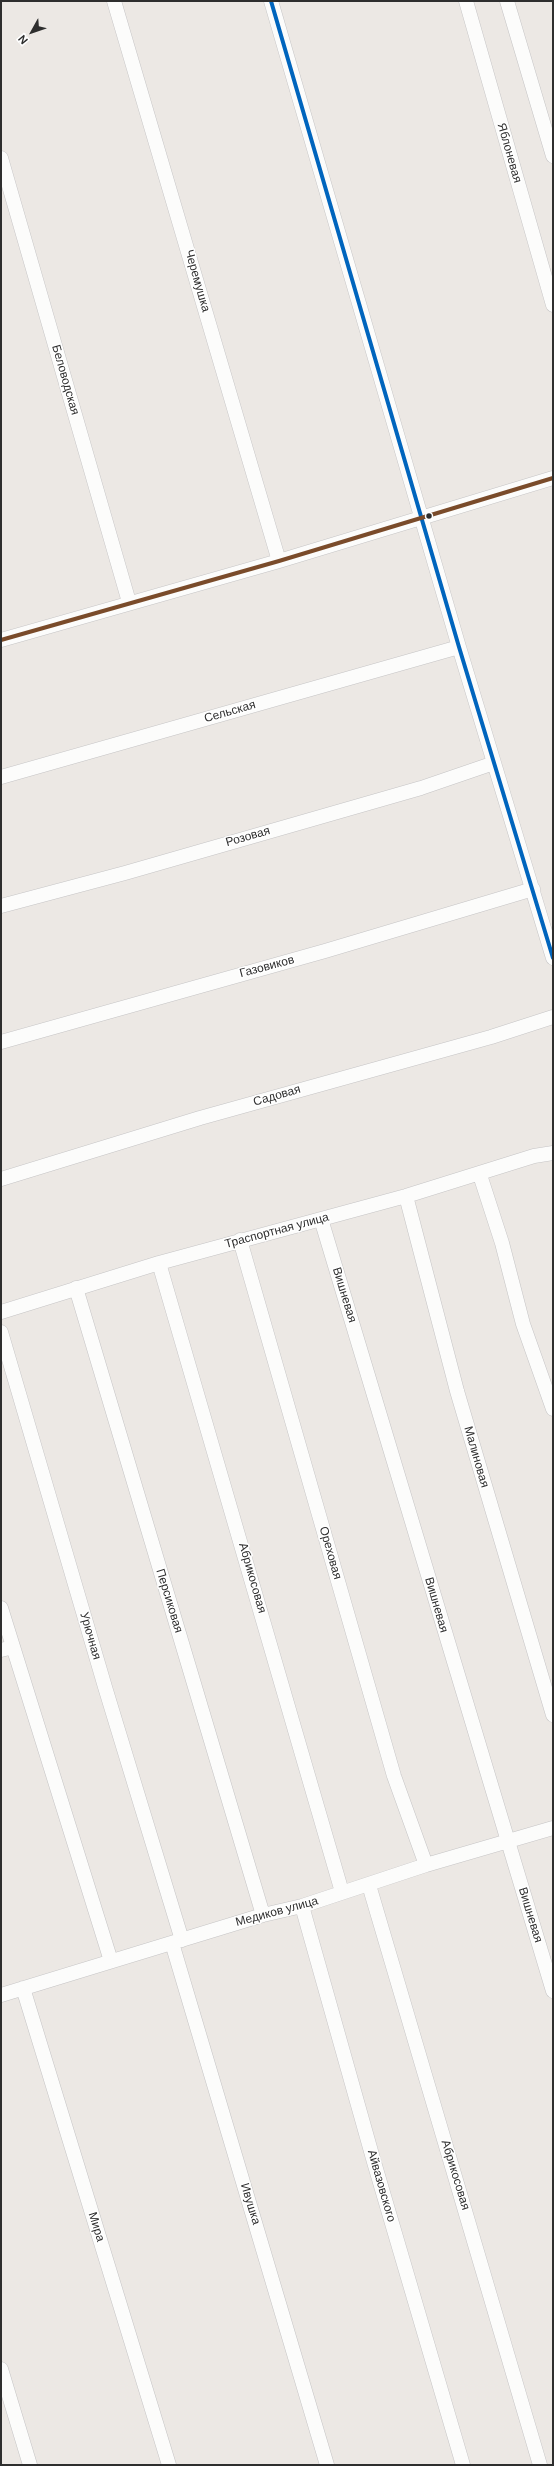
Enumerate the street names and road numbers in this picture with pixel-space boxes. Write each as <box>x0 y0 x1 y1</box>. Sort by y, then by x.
street label: Яблоневая <box>494 121 524 185</box>
street label: Черемушка <box>181 248 213 314</box>
street label: Беловодская <box>48 343 82 417</box>
street label: Сельская <box>203 698 257 726</box>
street label: Розовая <box>224 824 272 850</box>
street label: Газовиков <box>238 953 296 981</box>
street label: Садовая <box>252 1082 302 1110</box>
street label: Траспортная улица <box>223 1210 331 1252</box>
street label: Вишневая <box>329 1266 359 1324</box>
street label: Малиновая <box>460 1425 492 1489</box>
street label: Ореховая <box>316 1525 344 1581</box>
street label: Абрикосовая <box>235 1541 269 1615</box>
street label: Персиковая <box>152 1567 186 1635</box>
street label: Вишневая <box>421 1576 451 1634</box>
street label: Урючная <box>76 1611 104 1661</box>
street label: Вишневая <box>515 1886 545 1944</box>
street label: Медиков улица <box>234 1894 320 1930</box>
street label: Абрикосовая <box>438 2138 472 2212</box>
street label: Айвазовского <box>364 2148 398 2224</box>
street label: Ивушка <box>237 2182 263 2226</box>
street label: Мира <box>85 2211 107 2243</box>

